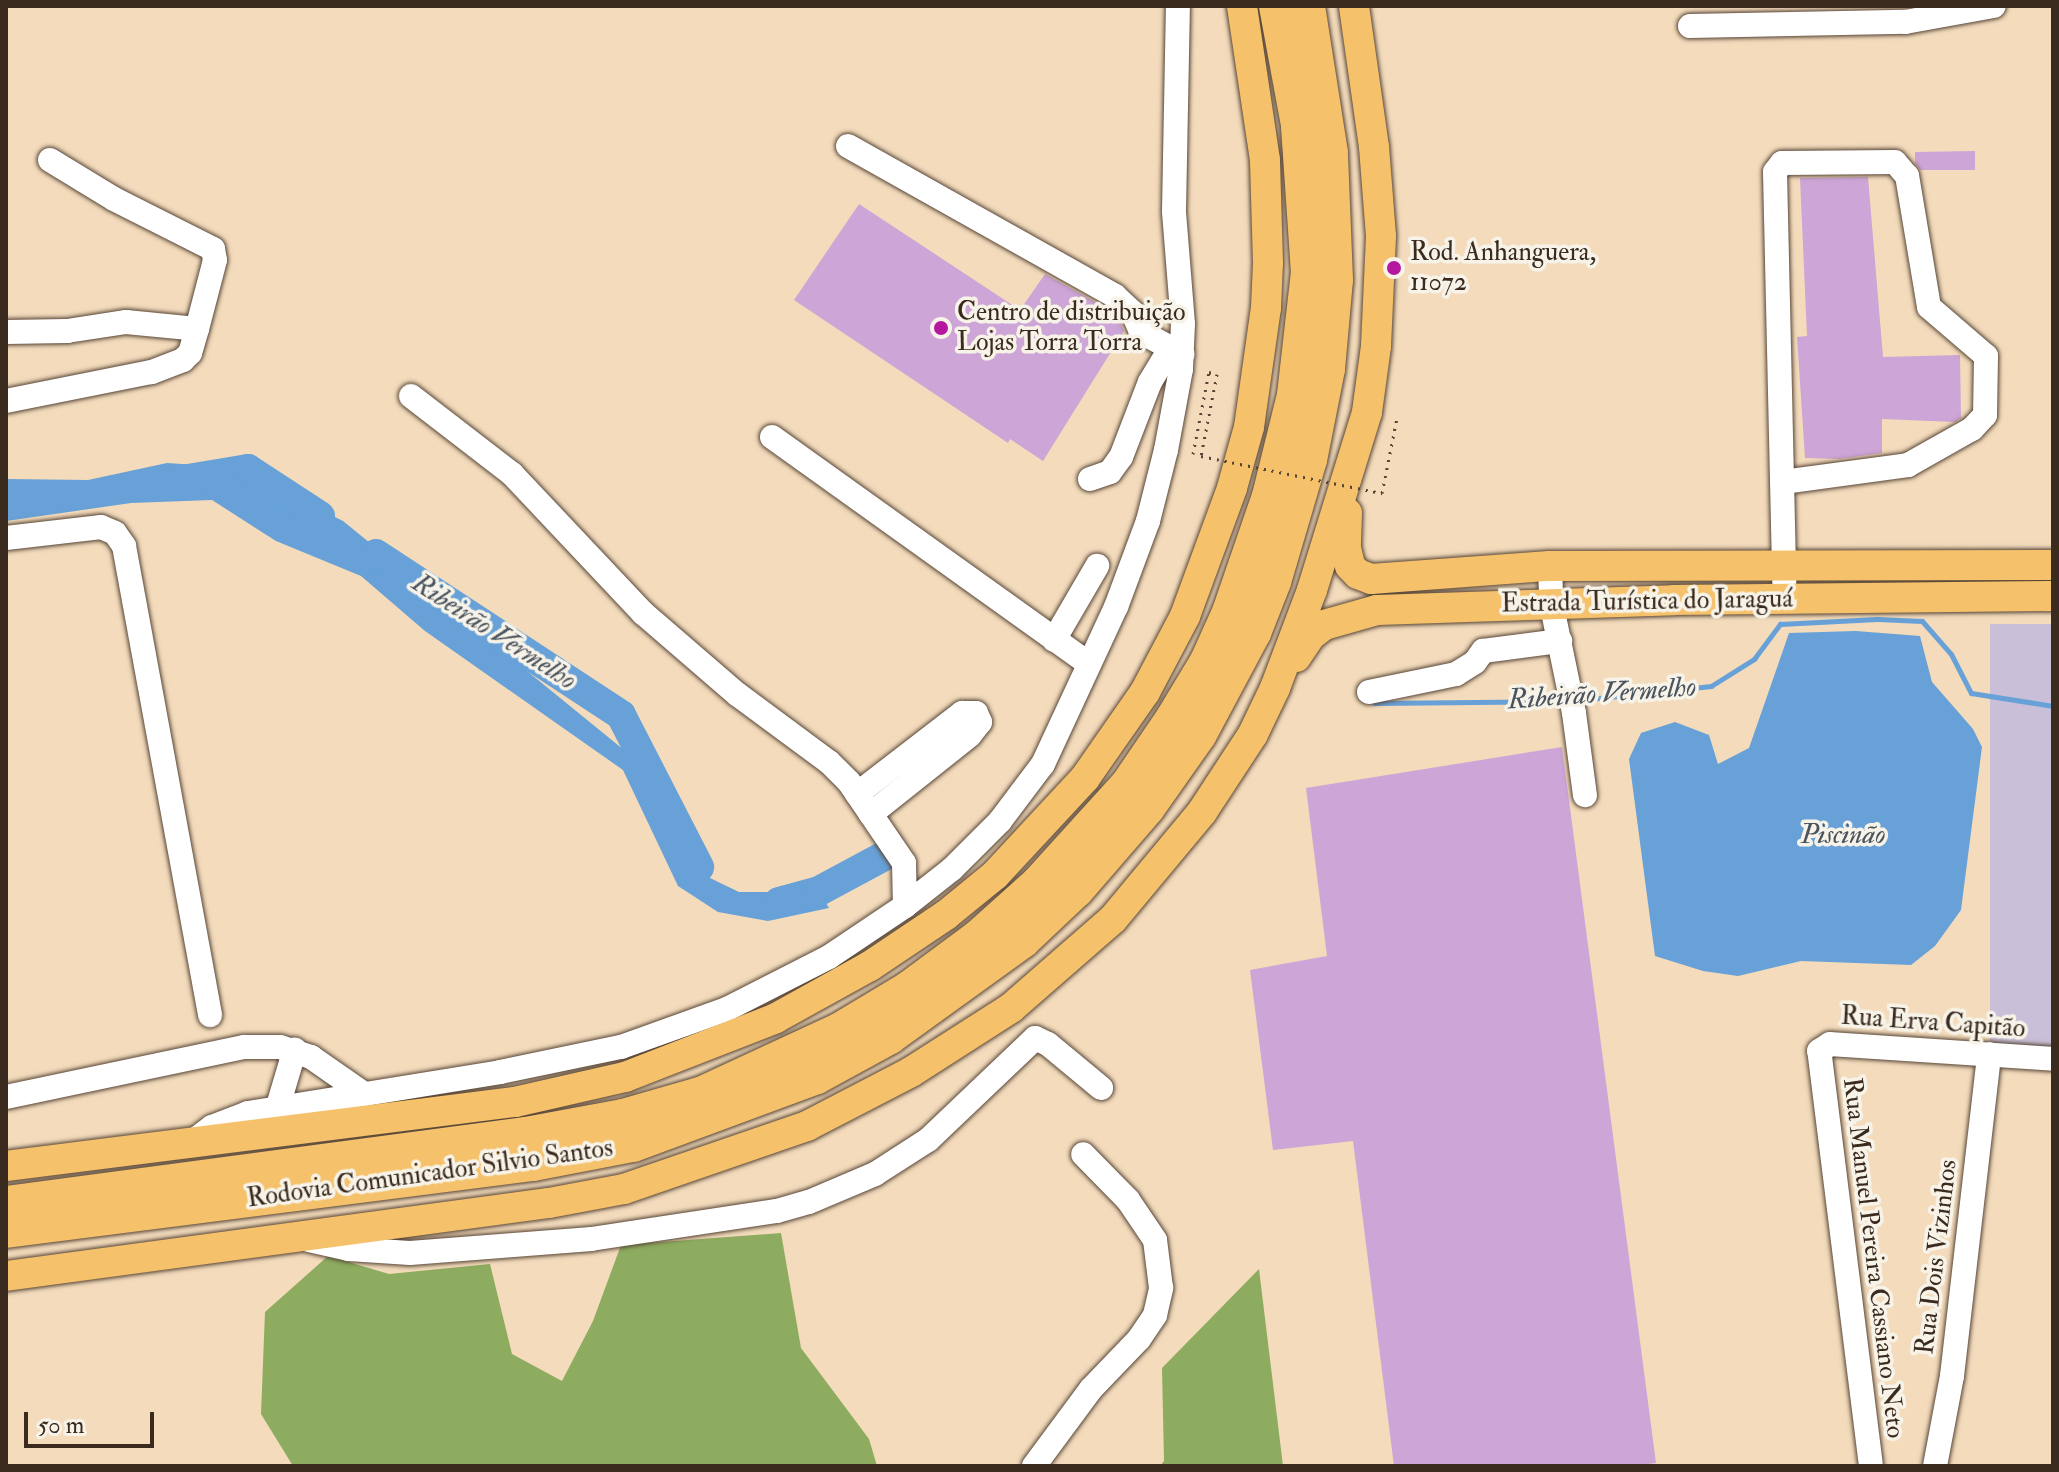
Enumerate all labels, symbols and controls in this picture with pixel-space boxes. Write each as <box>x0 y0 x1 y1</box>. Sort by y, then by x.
place label: Rod. Anhanguera, 11072 <box>1410 237 1596 298</box>
marker: Rod. Anhanguera, 11072 <box>1385 259 1403 277</box>
place label: Centro de distribuição Lojas Torra Torra <box>957 297 1185 358</box>
marker: Centro de distribuição Lojas Torra Torra <box>932 319 950 337</box>
water label: Ribeirão Vermelho <box>406 566 582 698</box>
street label: Estrada Turística do Jaraguá <box>1501 584 1793 620</box>
water label: Ribeirão Vermelho <box>1507 671 1697 717</box>
water label: Piscinão <box>1800 818 1886 852</box>
street label: Rua Erva Capitão <box>1840 1001 2026 1045</box>
street label: Rua Manuel Pereira Cassiano Neto <box>1835 1076 1911 1440</box>
street label: Rodovia Comunicador Silvio Santos <box>245 1133 615 1215</box>
street label: Rua Dois Vizinhos <box>1910 1158 1964 1356</box>
scale bar <box>28 1396 158 1446</box>
text: 50 m <box>38 1410 84 1441</box>

